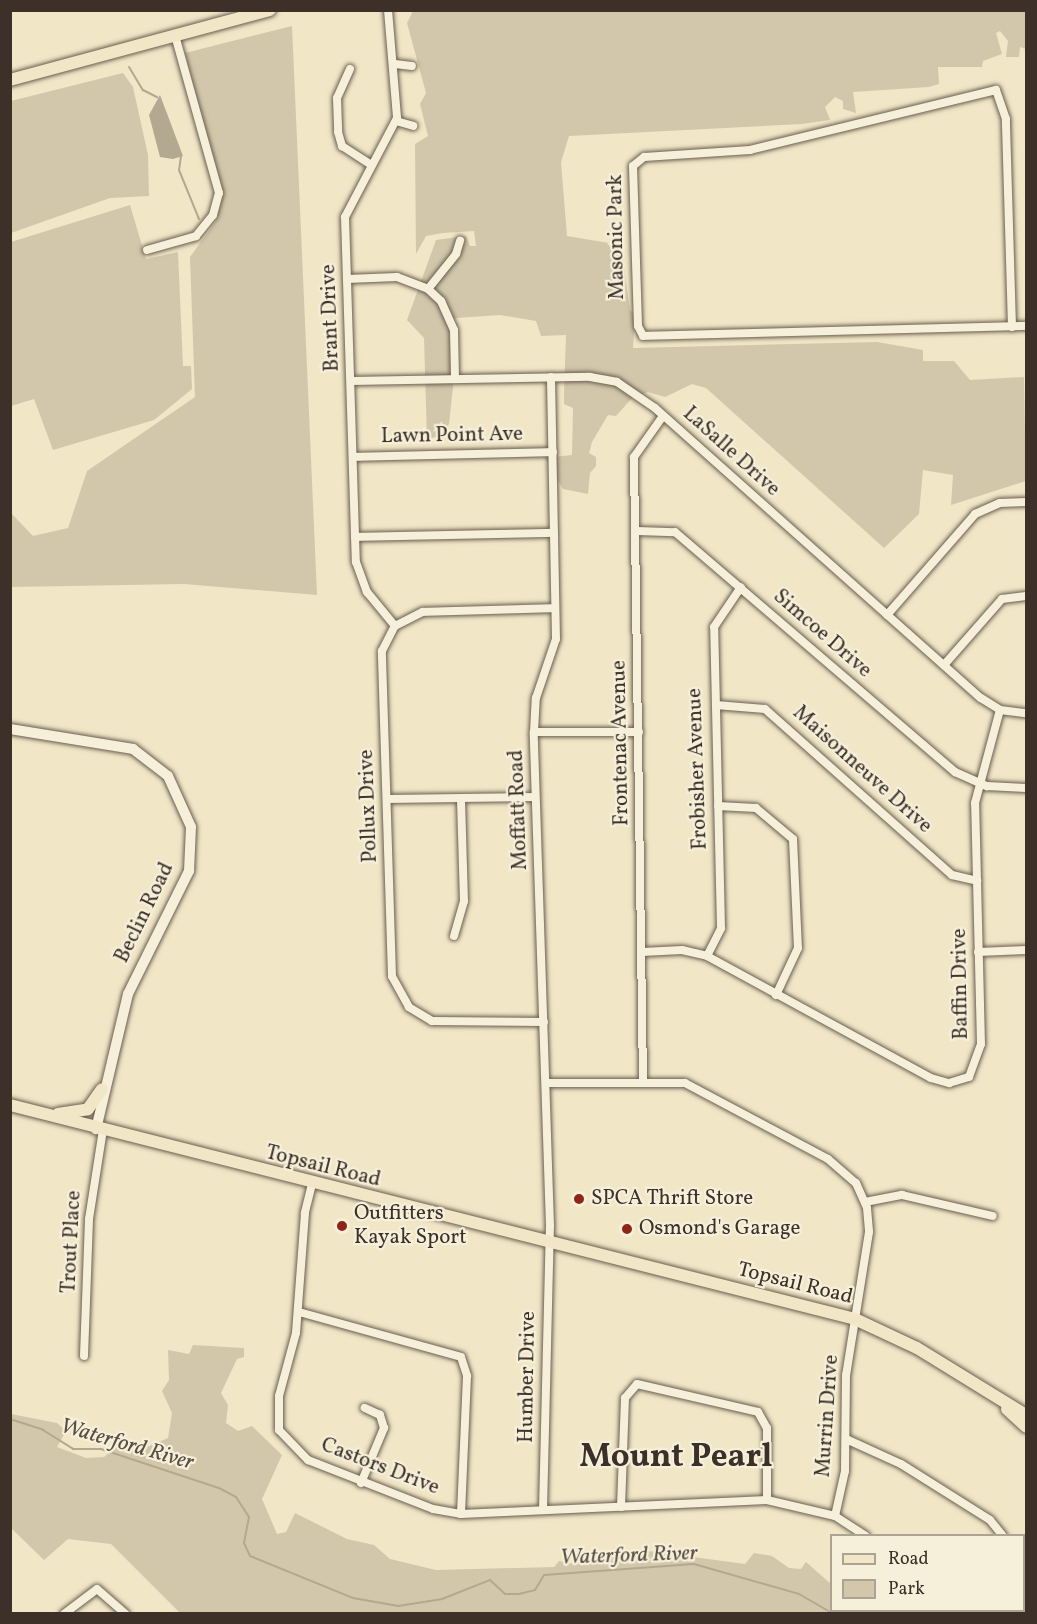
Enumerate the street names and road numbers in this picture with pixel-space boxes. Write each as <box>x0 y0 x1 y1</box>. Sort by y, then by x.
street label: Masonic Park <box>603 174 631 300</box>
street label: Brant Drive <box>317 264 345 372</box>
street label: LaSalle Drive <box>677 402 785 502</box>
street label: Lawn Point Ave <box>381 422 523 450</box>
street label: Simcoe Drive <box>768 584 876 684</box>
street label: Frontenac Avenue <box>607 660 635 826</box>
street label: Frobisher Avenue <box>683 688 713 850</box>
street label: Maisonneuve Drive <box>787 701 937 839</box>
street label: Pollux Drive <box>354 749 384 863</box>
street label: Moffatt Road <box>504 749 534 871</box>
street label: Beclin Road <box>110 859 180 967</box>
street label: Baffin Drive <box>947 928 975 1040</box>
street label: Topsail Road <box>263 1141 383 1193</box>
street label: Trout Place <box>57 1190 87 1294</box>
street label: Topsail Road <box>735 1258 855 1310</box>
street label: Humber Drive <box>514 1311 542 1443</box>
street label: Murrin Drive <box>811 1354 845 1478</box>
street label: Castors Drive <box>317 1433 443 1501</box>

